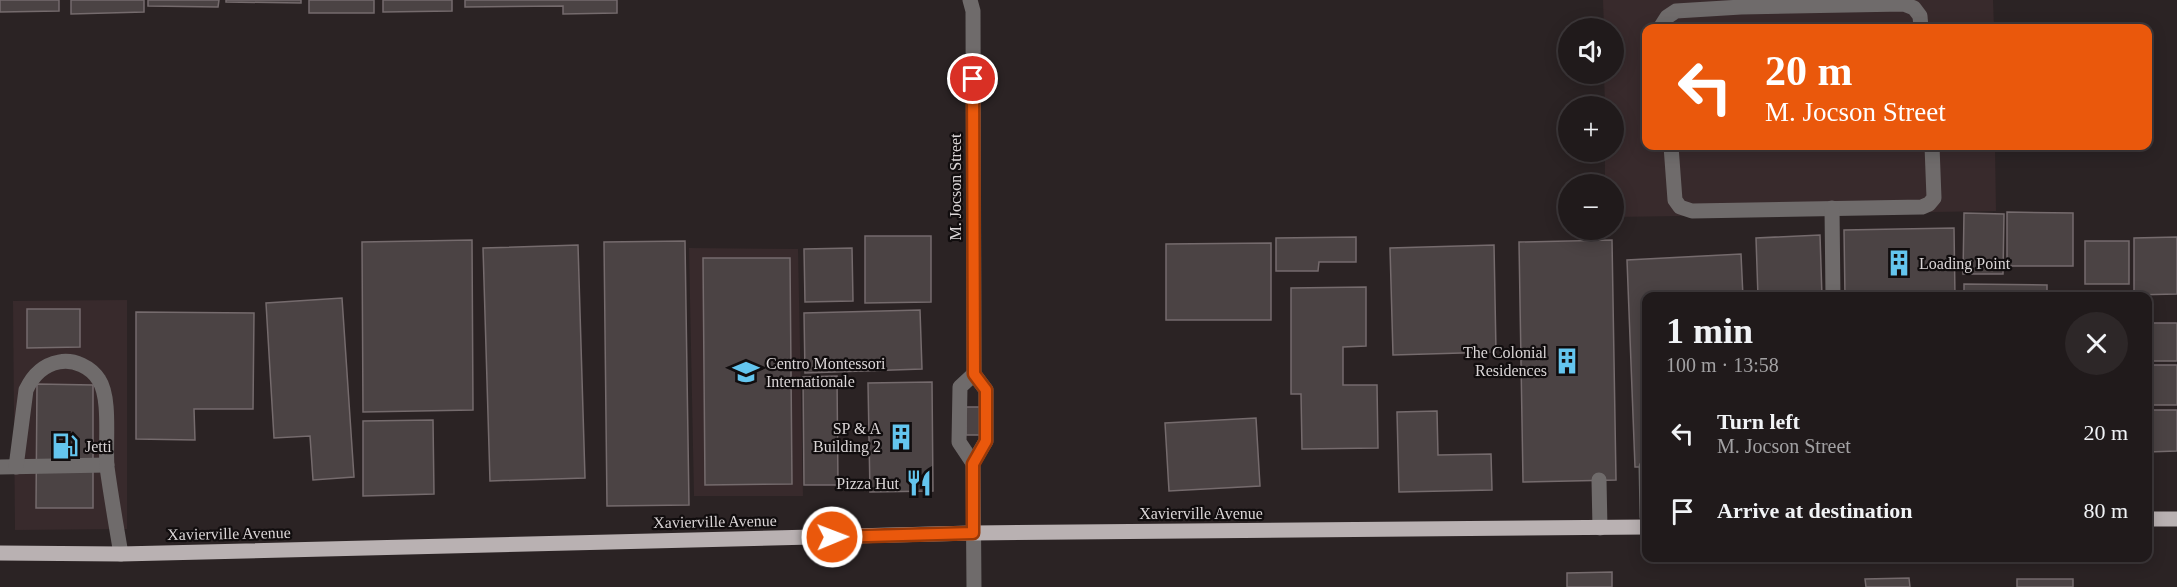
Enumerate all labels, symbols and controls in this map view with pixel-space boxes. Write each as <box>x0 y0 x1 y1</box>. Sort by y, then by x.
map controls <box>1558 18 1624 240</box>
button: sound <box>1558 18 1624 84</box>
icon: left <box>1666 48 1744 126</box>
text: 20 m <box>1765 48 1853 94</box>
pin <box>947 53 998 104</box>
icon: arrive <box>956 62 989 95</box>
button: + <box>1558 96 1624 162</box>
text: M. Jocson Street <box>1765 97 1946 127</box>
street label: M. Jocson Street <box>947 133 964 241</box>
button: − <box>1558 174 1624 240</box>
building icon: Loading Point <box>1884 248 1914 278</box>
place label: Loading Point <box>1919 255 2011 273</box>
text: 1 min <box>1666 311 1753 351</box>
button: close <box>2065 312 2128 375</box>
place label: The Colonial Residences <box>1463 344 1548 379</box>
building icon: The Colonial Residences <box>1552 346 1582 376</box>
text: 100 m · 13:58 <box>1666 354 1779 376</box>
place label: Centro Montessori Internationale <box>766 355 886 390</box>
school or university icon: Centro Montessori Internationale <box>731 357 761 387</box>
text: Turn left <box>1717 409 1800 434</box>
icon: left <box>1666 417 1699 450</box>
place label: SP & A Building 2 <box>813 420 881 456</box>
text: 20 m <box>2083 420 2128 445</box>
building icon: SP & A Building 2 <box>886 422 916 452</box>
fuel station icon: Jetti <box>50 431 80 461</box>
text: M. Jocson Street <box>1717 435 1851 457</box>
place label: Jetti <box>85 438 112 455</box>
restaurant icon: Pizza Hut <box>904 468 934 498</box>
place label: Pizza Hut <box>836 475 900 492</box>
icon: arrive <box>1666 495 1699 528</box>
text: Arrive at destination <box>1717 498 1913 523</box>
text: 80 m <box>2083 498 2128 523</box>
position arrow <box>800 505 864 569</box>
street label: Xavierville Avenue <box>1139 505 1263 522</box>
street label: Xavierville Avenue <box>653 512 777 531</box>
street label: Xavierville Avenue <box>167 524 291 543</box>

